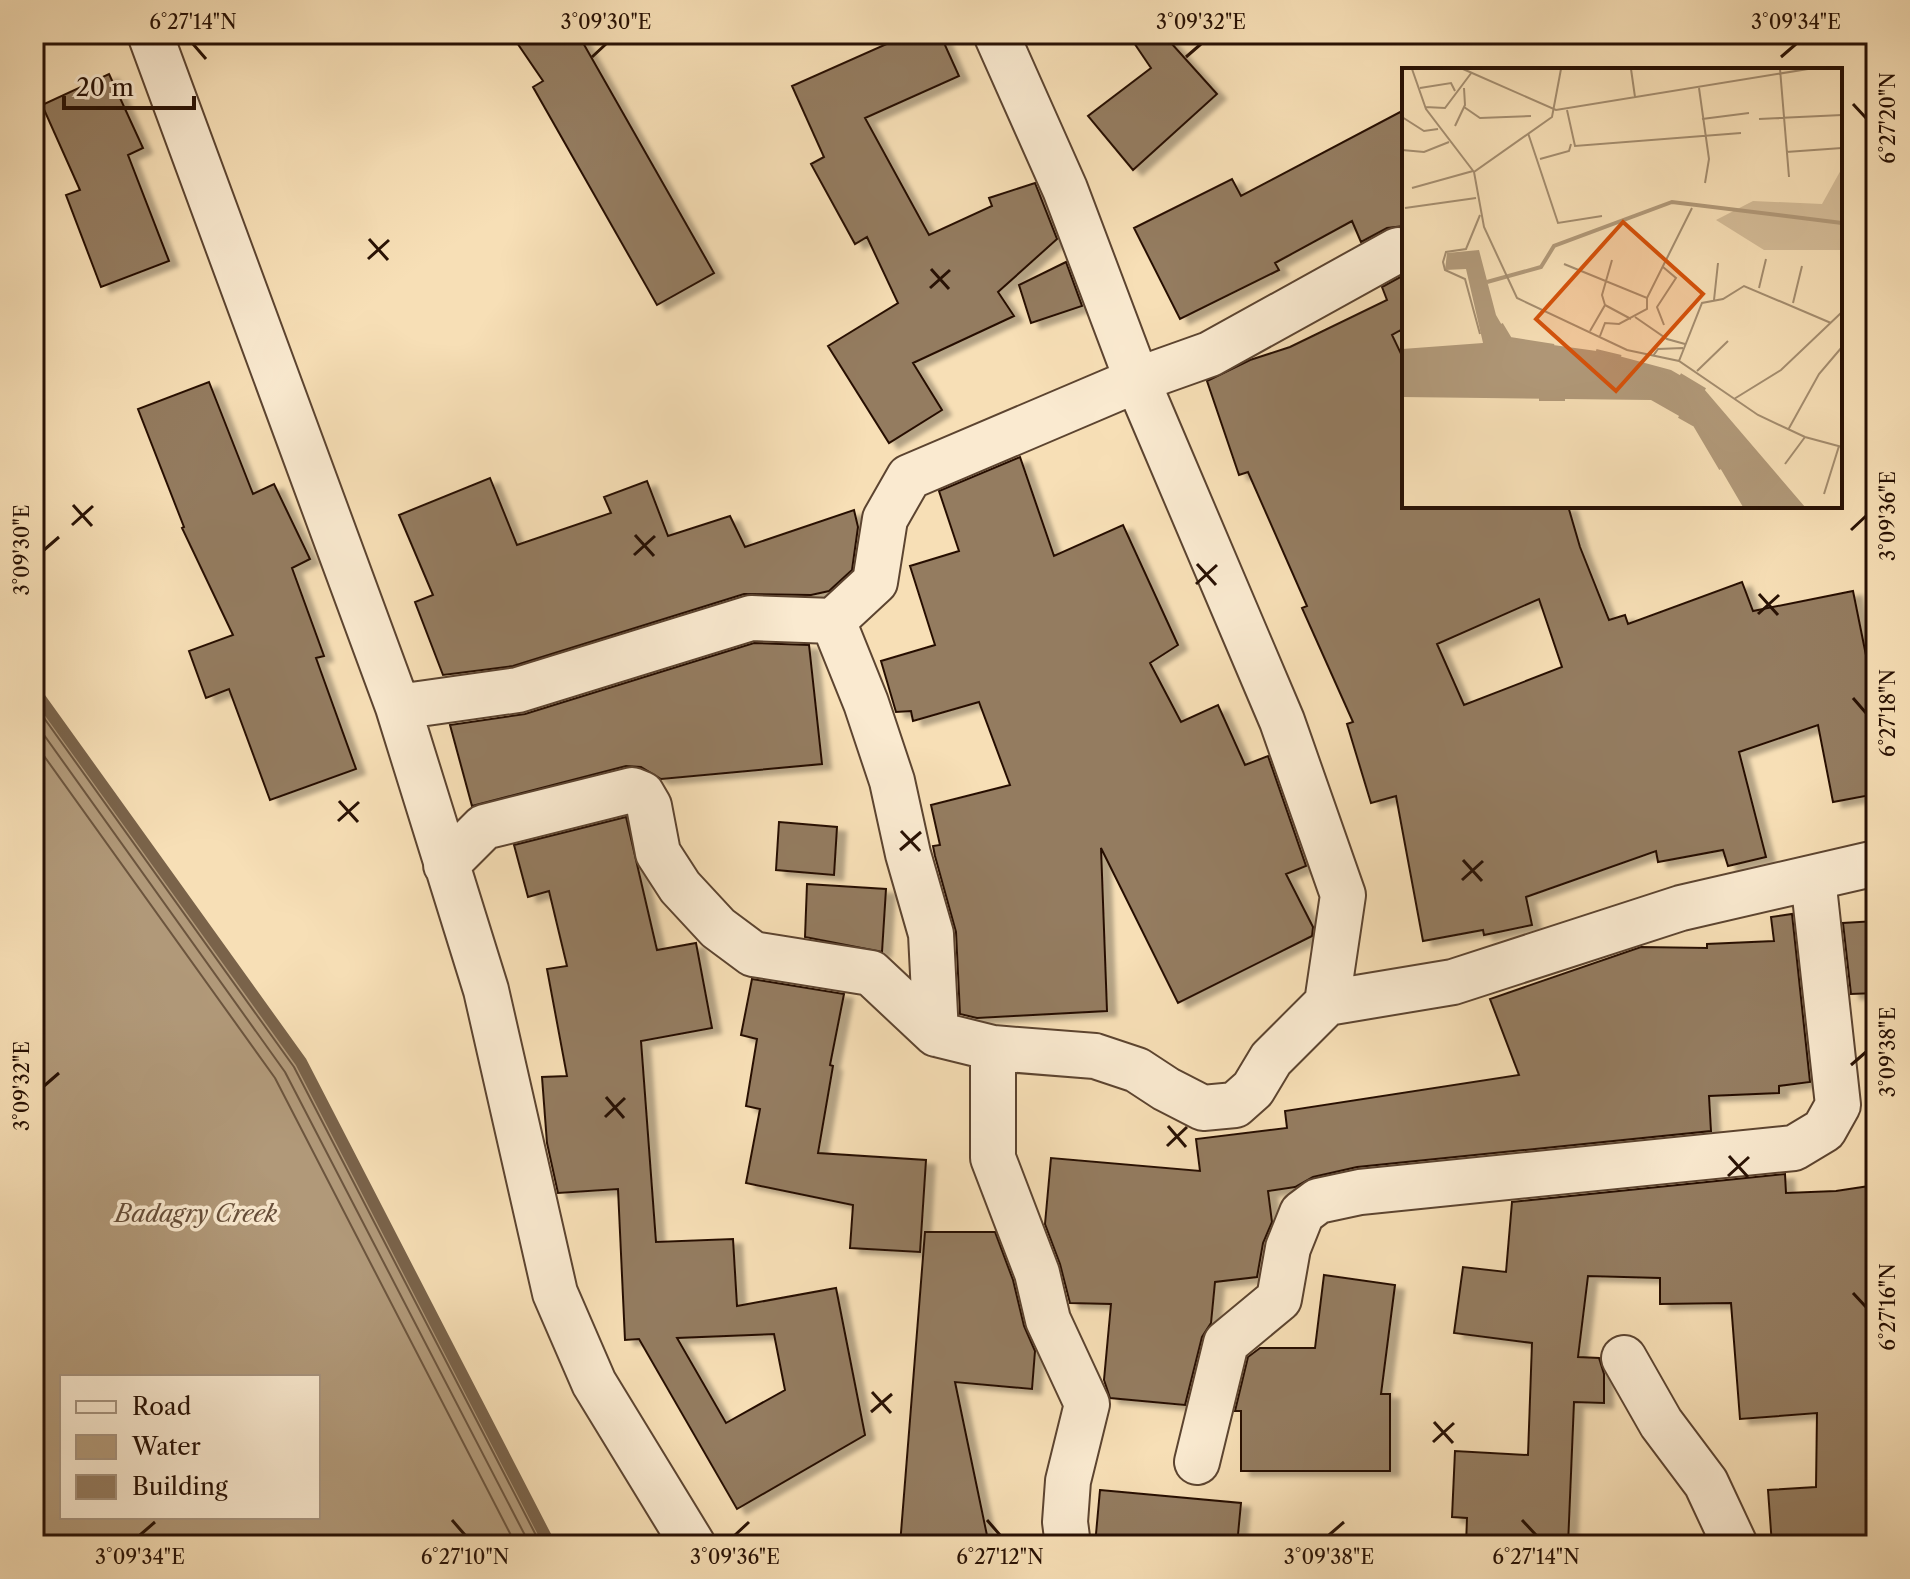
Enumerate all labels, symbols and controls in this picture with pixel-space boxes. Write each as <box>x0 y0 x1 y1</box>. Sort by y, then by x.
text: 6°27'14"N <box>149 10 237 34</box>
text: 3°09'30"E <box>560 10 652 34</box>
text: 3°09'32"E <box>1156 10 1246 34</box>
text: 3°09'34"E <box>1751 10 1841 34</box>
scale bar <box>64 60 194 110</box>
inset map <box>1402 68 1842 508</box>
text: 6°27'20"N <box>1876 72 1900 164</box>
text: 20 m <box>76 73 134 102</box>
text: 3°09'36"E <box>1876 471 1900 561</box>
text: 3°09'30"E <box>10 504 34 596</box>
text: 6°27'18"N <box>1876 669 1900 757</box>
text: 3°09'38"E <box>1876 1007 1900 1097</box>
text: 3°09'32"E <box>10 1041 34 1131</box>
water label: Badagry Creek <box>113 1199 278 1228</box>
text: 6°27'16"N <box>1876 1263 1900 1351</box>
legend <box>60 1375 320 1519</box>
text: Road <box>132 1392 192 1421</box>
text: Water <box>131 1432 201 1461</box>
text: Building <box>132 1472 228 1501</box>
text: 3°09'34"E <box>95 1545 185 1569</box>
text: 6°27'10"N <box>421 1545 509 1569</box>
text: 3°09'36"E <box>690 1545 780 1569</box>
text: 6°27'12"N <box>956 1545 1044 1569</box>
text: 3°09'38"E <box>1284 1545 1374 1569</box>
text: 6°27'14"N <box>1492 1545 1580 1569</box>

